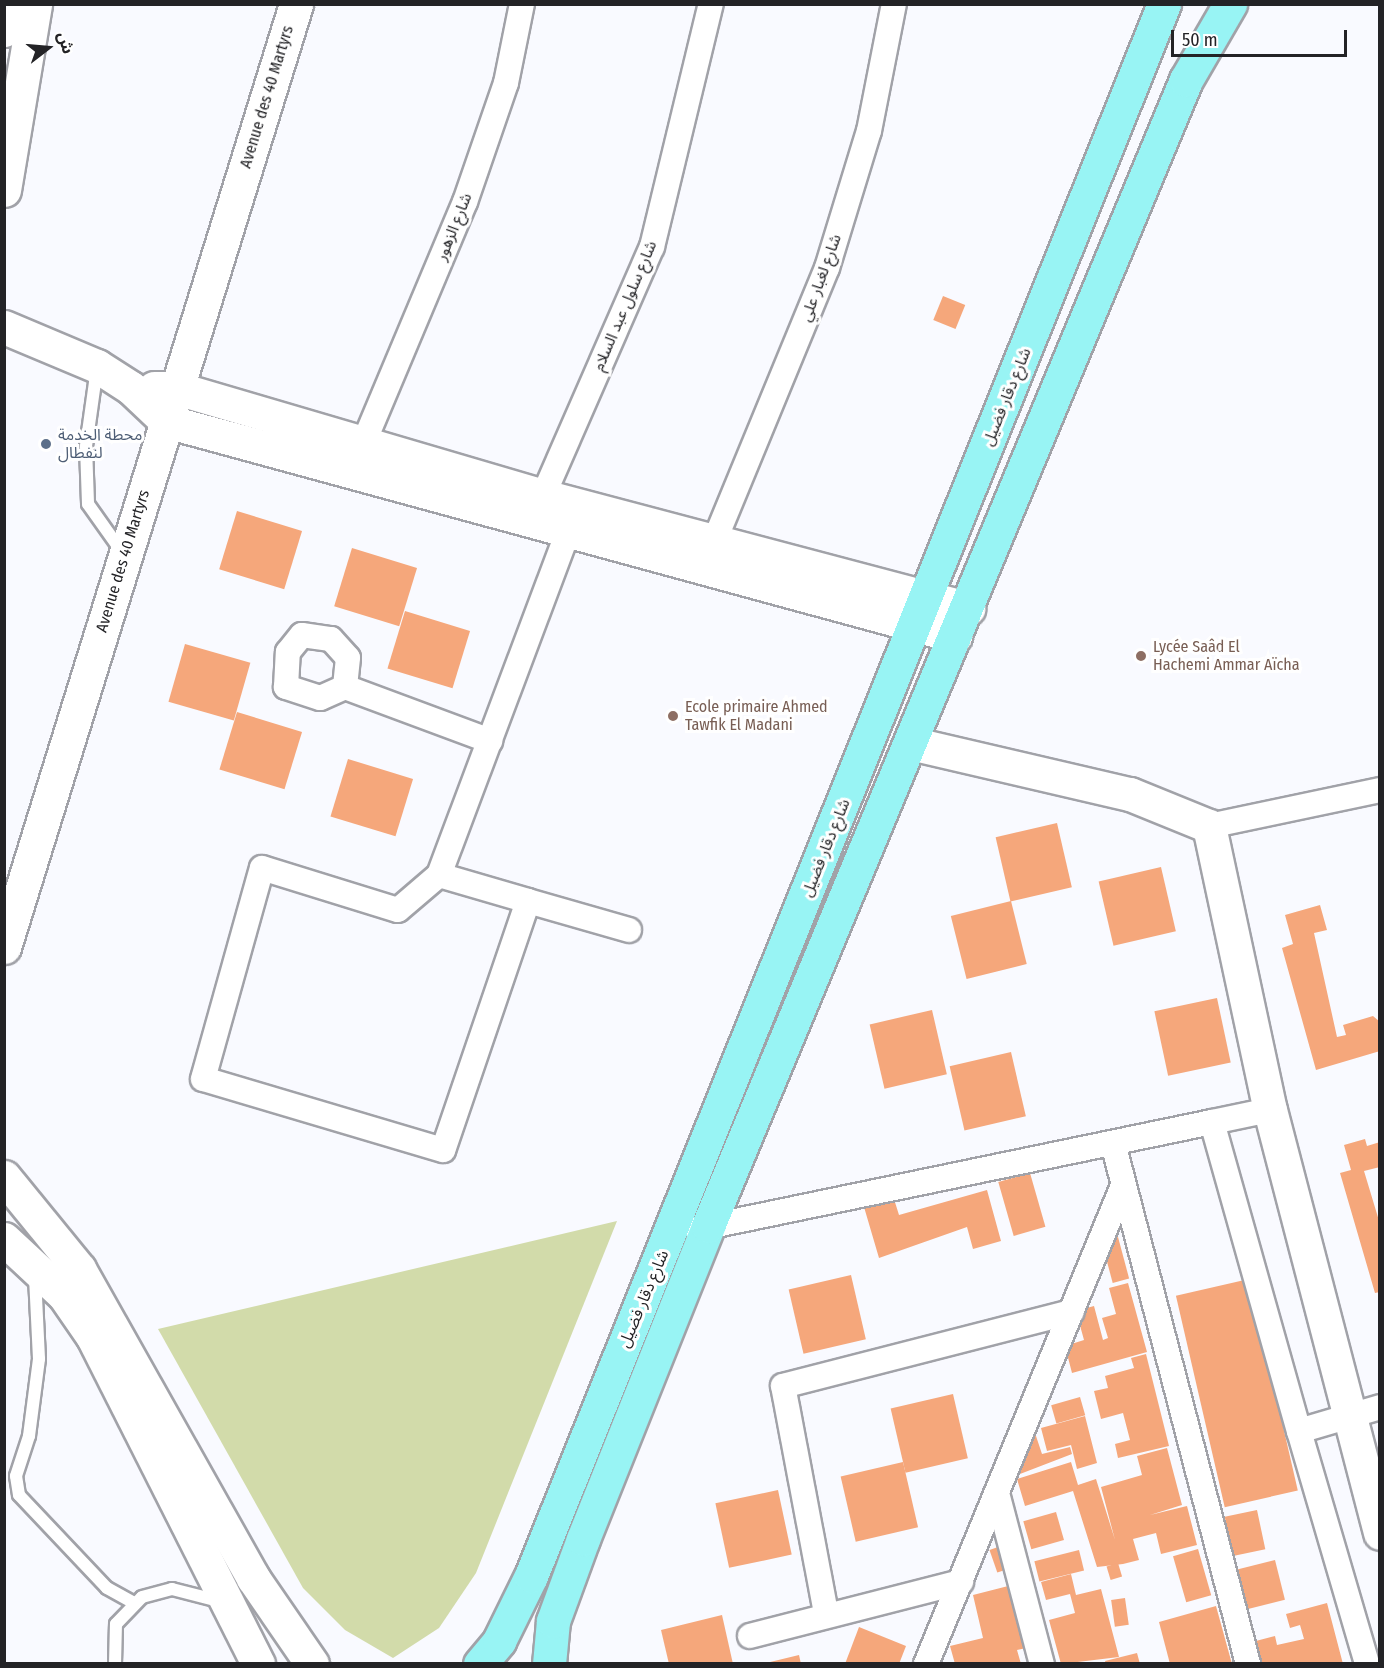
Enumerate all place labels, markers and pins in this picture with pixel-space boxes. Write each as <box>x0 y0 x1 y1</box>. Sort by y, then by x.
place label: محطة الخدمة لنفطال <box>58 425 142 463</box>
marker: محطة الخدمة لنفطال <box>39 437 53 451</box>
place label: Lycée Saâd El Hachemi Ammar Aïcha <box>1153 637 1300 675</box>
marker: Lycée Saâd El Hachemi Ammar Aïcha <box>1134 649 1148 663</box>
place label: Ecole primaire Ahmed Tawfik El Madani <box>685 697 828 735</box>
marker: Ecole primaire Ahmed Tawfik El Madani <box>666 709 680 723</box>

